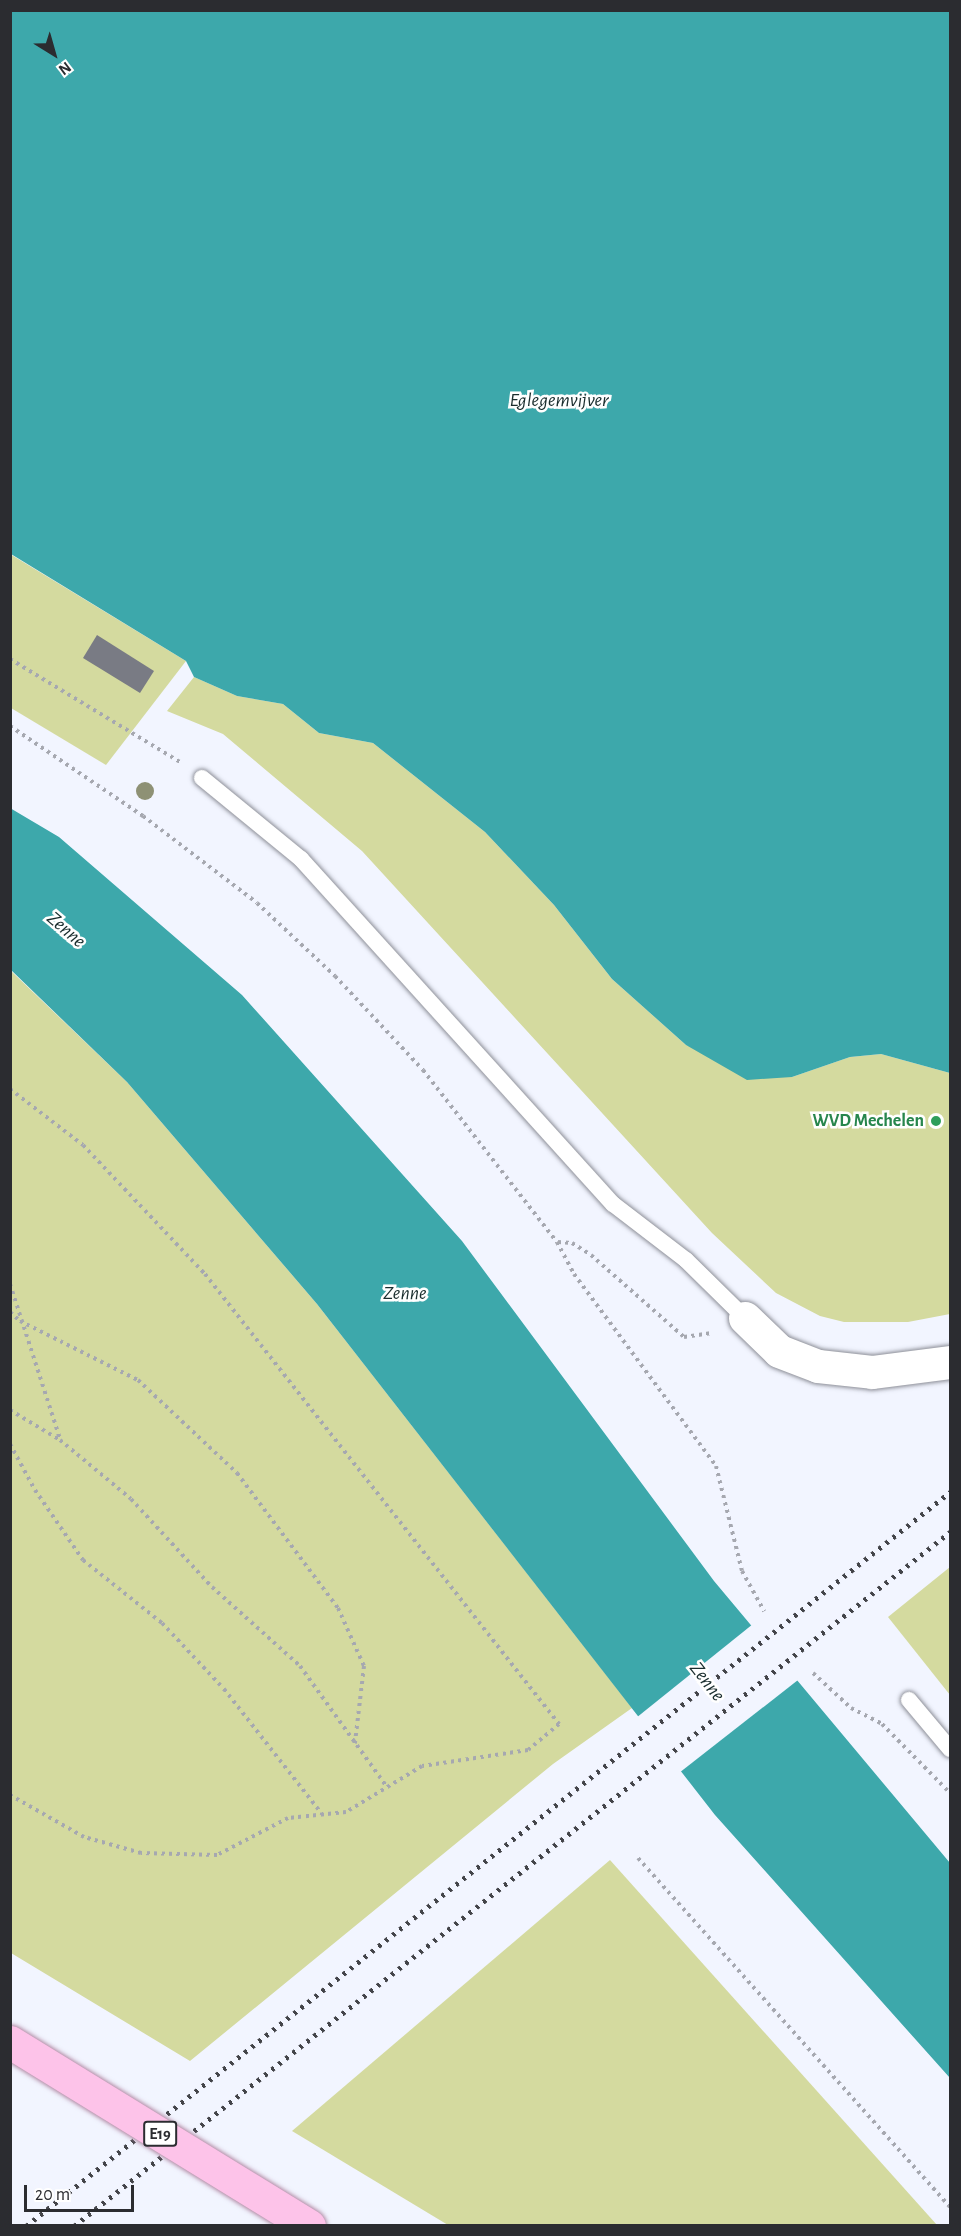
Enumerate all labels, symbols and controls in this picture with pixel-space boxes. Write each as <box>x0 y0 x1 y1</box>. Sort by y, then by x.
north arrow <box>24 24 84 84</box>
text: N <box>56 59 74 78</box>
water label: Eglegemvijver <box>509 388 609 412</box>
water label: Zenne <box>42 907 90 953</box>
place label: WVD Mechelen <box>813 1110 924 1132</box>
marker: WVD Mechelen <box>929 1114 943 1128</box>
water label: Zenne <box>383 1281 427 1305</box>
water label: Zenne <box>684 1658 730 1706</box>
road number: E19 <box>142 2121 178 2147</box>
scale bar <box>27 2173 136 2211</box>
text: 20 m <box>35 2186 70 2204</box>

